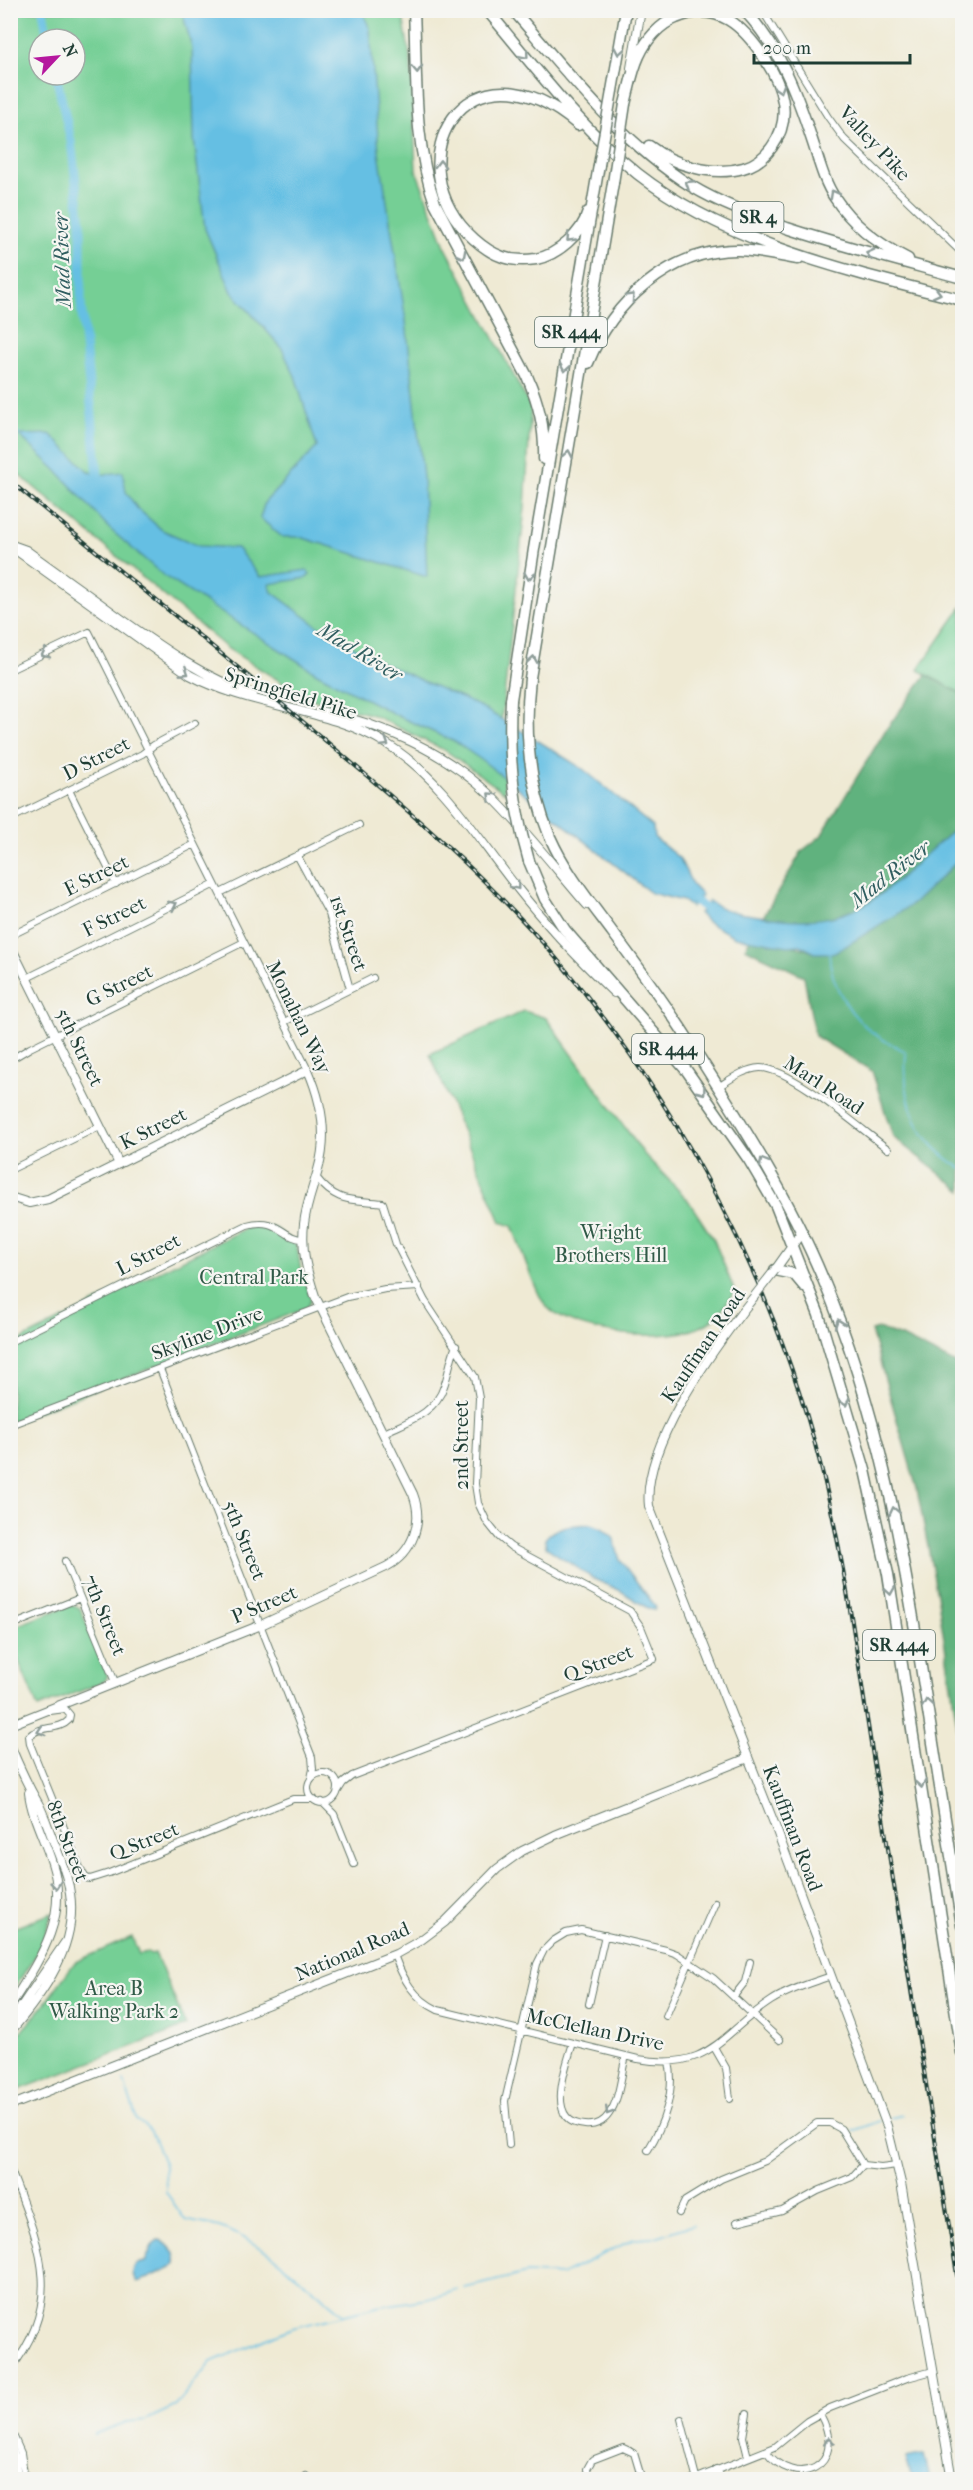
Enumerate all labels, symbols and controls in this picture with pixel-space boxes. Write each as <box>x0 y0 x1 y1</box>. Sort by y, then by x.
north arrow <box>27 27 87 87</box>
scale bar <box>754 27 910 65</box>
text: 200 m <box>763 38 811 59</box>
text: N <box>59 41 82 61</box>
one-way arrow <box>613 45 626 55</box>
one-way arrow <box>518 48 529 59</box>
one-way arrow <box>410 64 423 73</box>
one-way arrow <box>773 83 785 94</box>
street label: Valley Pike <box>833 100 915 186</box>
one-way arrow <box>434 160 446 169</box>
one-way arrow <box>685 179 695 191</box>
one-way arrow <box>830 190 841 200</box>
road number: SR 4 <box>732 202 783 232</box>
water label: Mad River <box>48 211 76 310</box>
one-way arrow <box>567 230 578 241</box>
one-way arrow <box>865 248 875 261</box>
one-way arrow <box>455 249 467 260</box>
one-way arrow <box>932 286 942 299</box>
one-way arrow <box>623 294 634 305</box>
road number: SR 444 <box>535 317 607 347</box>
one-way arrow <box>559 363 572 373</box>
one-way arrow <box>561 450 574 460</box>
one-way arrow <box>524 572 536 581</box>
water label: Mad River <box>311 616 408 688</box>
one-way arrow <box>40 646 51 658</box>
one-way arrow <box>526 655 539 665</box>
street label: Springfield Pike <box>222 662 360 725</box>
one-way arrow <box>179 665 190 676</box>
street label: D Street <box>59 732 134 785</box>
one-way arrow <box>379 736 389 748</box>
one-way arrow <box>487 793 498 804</box>
water label: Mad River <box>844 834 936 914</box>
street label: E Street <box>60 850 132 901</box>
one-way arrow <box>508 879 519 890</box>
street label: F Street <box>79 891 150 942</box>
street label: 1st Street <box>325 892 372 974</box>
one-way arrow <box>167 900 178 912</box>
street label: Monahan Way <box>261 957 336 1079</box>
street label: G Street <box>82 959 156 1011</box>
street label: 5th Street <box>51 1004 108 1090</box>
road number: SR 444 <box>632 1034 704 1064</box>
street label: Marl Road <box>780 1051 869 1120</box>
one-way arrow <box>694 1084 705 1095</box>
street label: K Street <box>116 1102 190 1154</box>
one-way arrow <box>759 1158 770 1168</box>
park label: Wright Brothers Hill <box>555 1221 668 1267</box>
street label: L Street <box>112 1229 184 1280</box>
park label: Central Park <box>199 1266 309 1289</box>
street label: Kauffman Road <box>657 1283 751 1407</box>
street label: Skyline Drive <box>148 1302 266 1365</box>
one-way arrow <box>834 1319 847 1329</box>
one-way arrow <box>838 1396 850 1406</box>
street label: 2nd Street <box>450 1400 473 1490</box>
street label: 5th Street <box>218 1497 271 1583</box>
one-way arrow <box>888 1506 901 1516</box>
street label: 7th Street <box>78 1571 131 1659</box>
street label: P Street <box>228 1580 301 1629</box>
one-way arrow <box>884 1587 896 1596</box>
road number: SR 444 <box>863 1630 935 1660</box>
street label: Q Street <box>560 1640 636 1687</box>
one-way arrow <box>921 1698 934 1708</box>
one-way arrow <box>36 1724 47 1736</box>
street label: Kauffman Road <box>758 1762 828 1896</box>
one-way arrow <box>914 1779 926 1788</box>
street label: 8th Street <box>41 1797 94 1885</box>
street label: Q Street <box>106 1817 182 1866</box>
one-way arrow <box>49 1881 62 1890</box>
street label: National Road <box>292 1917 414 1986</box>
park label: Area B Walking Park 2 <box>48 1977 179 2023</box>
street label: McClellan Drive <box>524 2004 666 2055</box>
one-way arrow <box>605 2105 616 2116</box>
one-way arrow <box>823 2436 836 2445</box>

